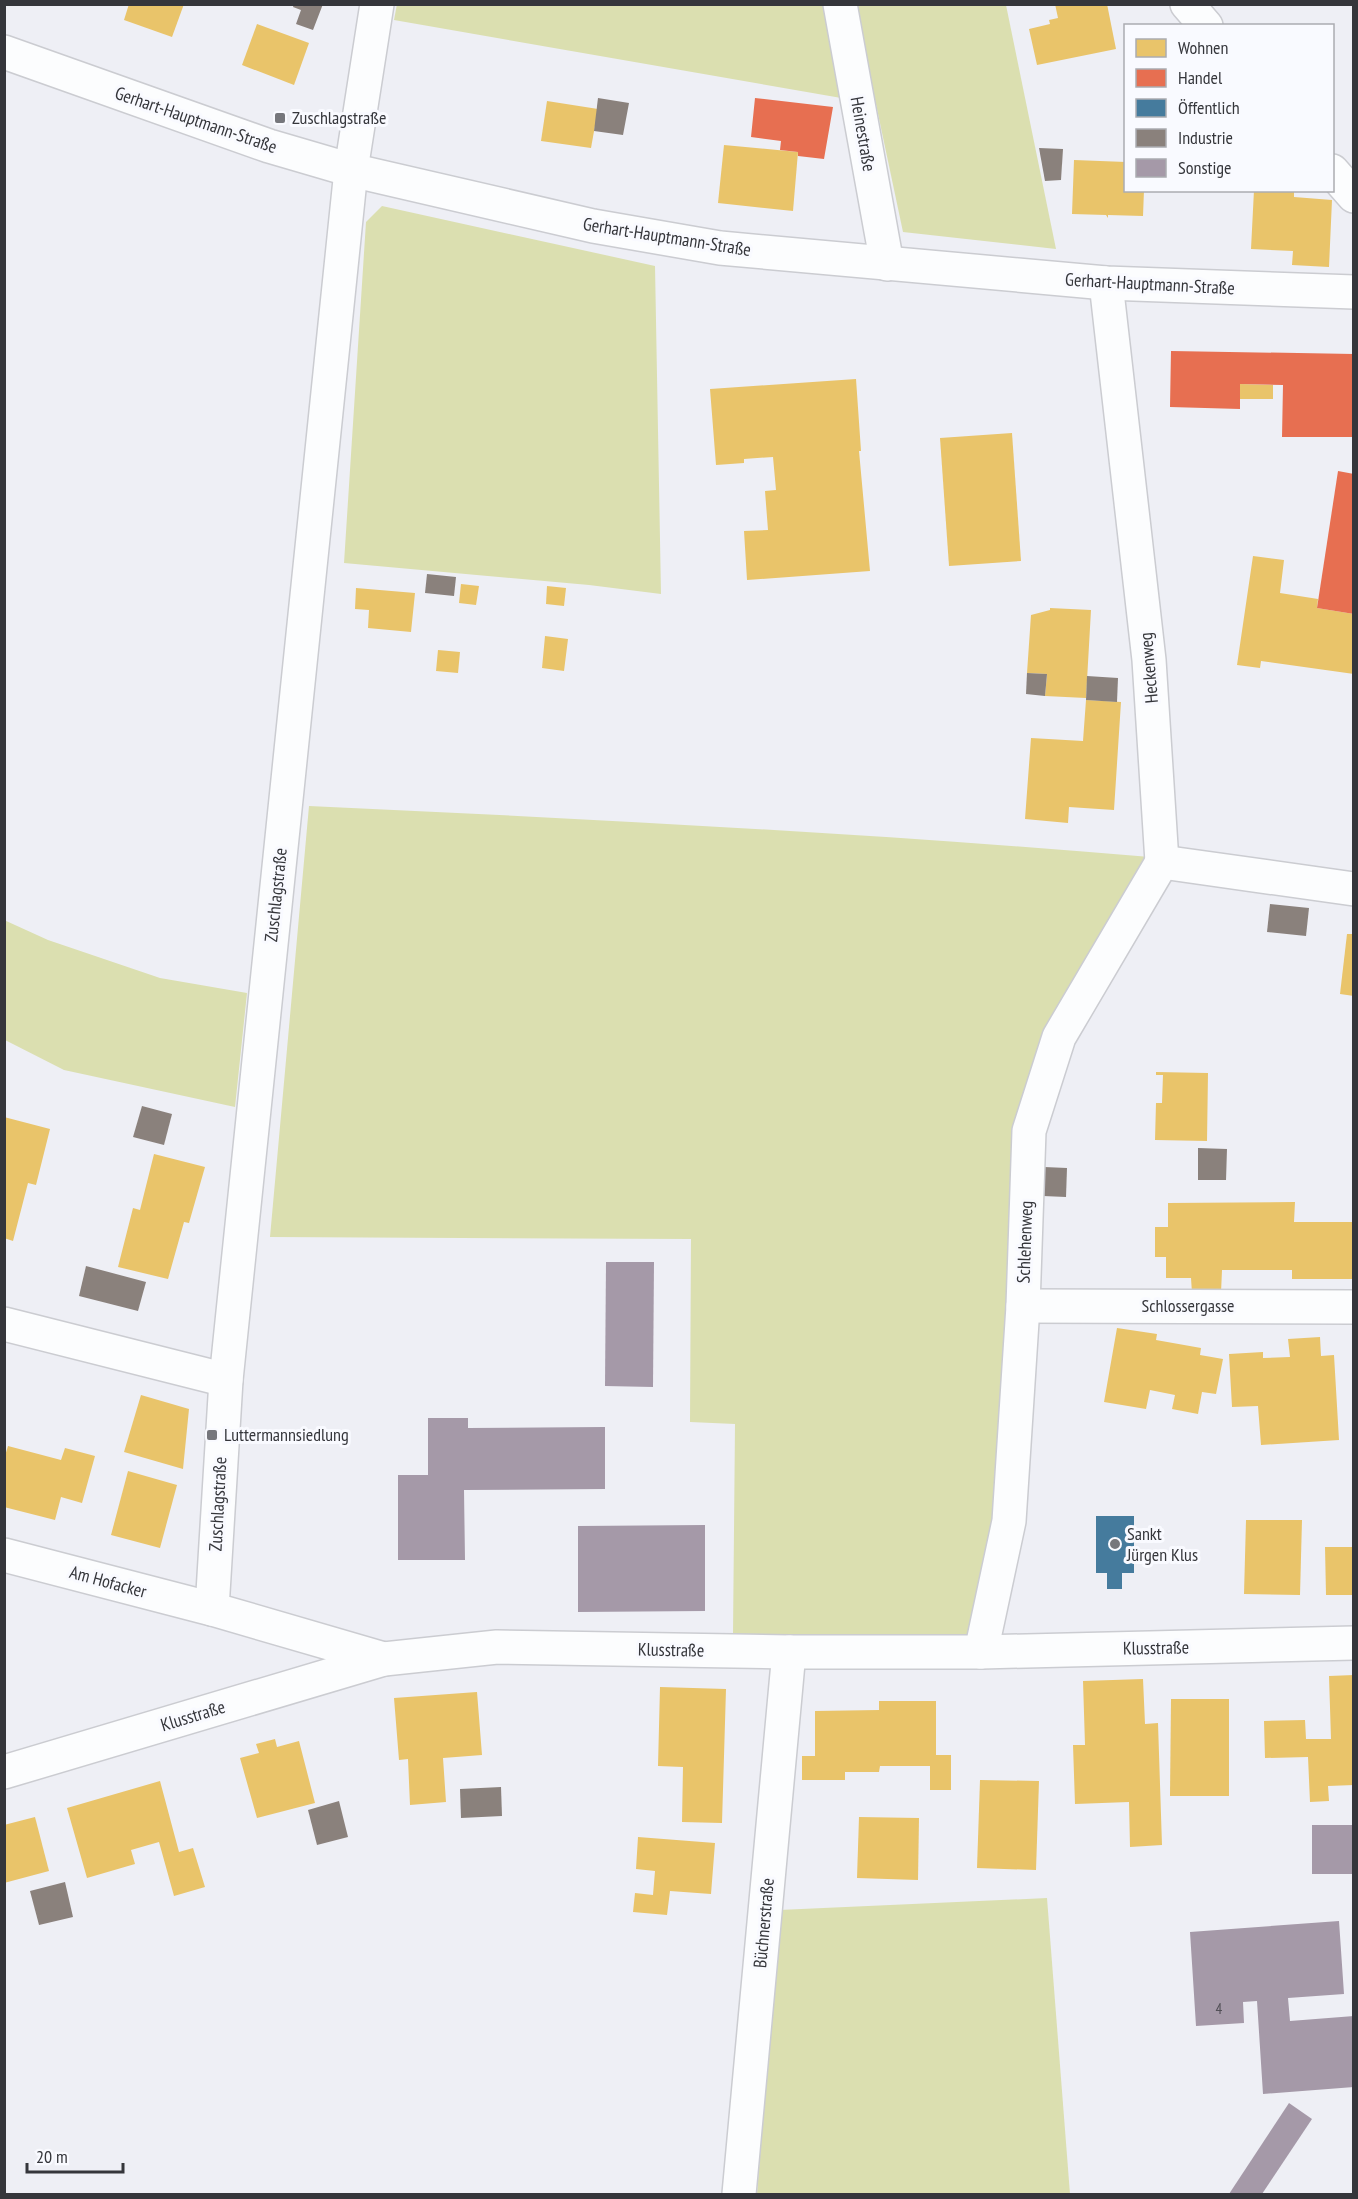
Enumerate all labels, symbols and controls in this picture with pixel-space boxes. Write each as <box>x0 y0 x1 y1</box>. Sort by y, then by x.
legend <box>1124 24 1334 192</box>
text: Wohnen <box>1178 36 1228 59</box>
text: Handel <box>1178 66 1223 89</box>
street label: Gerhart-Hauptmann-Straße <box>112 81 280 158</box>
street label: Heinestraße <box>846 95 881 173</box>
text: Öffentlich <box>1178 96 1240 119</box>
place label: Zuschlagstraße <box>292 106 386 129</box>
marker: Zuschlagstraße <box>273 111 287 125</box>
text: Industrie <box>1178 126 1233 149</box>
text: Sonstige <box>1178 156 1232 179</box>
street label: Gerhart-Hauptmann-Straße <box>581 212 753 261</box>
street label: Gerhart-Hauptmann-Straße <box>1065 268 1235 299</box>
street label: Heckenweg <box>1134 632 1163 704</box>
street label: Zuschlagstraße <box>259 847 292 943</box>
street label: Schlehenweg <box>1012 1200 1037 1284</box>
street label: Schlossergasse <box>1141 1294 1235 1317</box>
place label: Luttermannsiedlung <box>224 1423 349 1446</box>
marker: Luttermannsiedlung <box>205 1428 219 1442</box>
street label: Zuschlagstraße <box>204 1456 231 1552</box>
place label: Sankt Jürgen Klus <box>1126 1522 1198 1566</box>
marker: Sankt Jürgen Klus <box>1108 1537 1122 1551</box>
street label: Am Hofacker <box>67 1560 149 1603</box>
street label: Klusstraße <box>1123 1635 1189 1660</box>
street label: Klusstraße <box>638 1637 704 1662</box>
street label: Klusstraße <box>158 1695 228 1736</box>
street label: Büchnerstraße <box>748 1877 779 1969</box>
house number: 4 <box>1216 1999 1223 2018</box>
scale bar <box>27 2136 123 2174</box>
text: 20 m <box>36 2145 68 2168</box>

